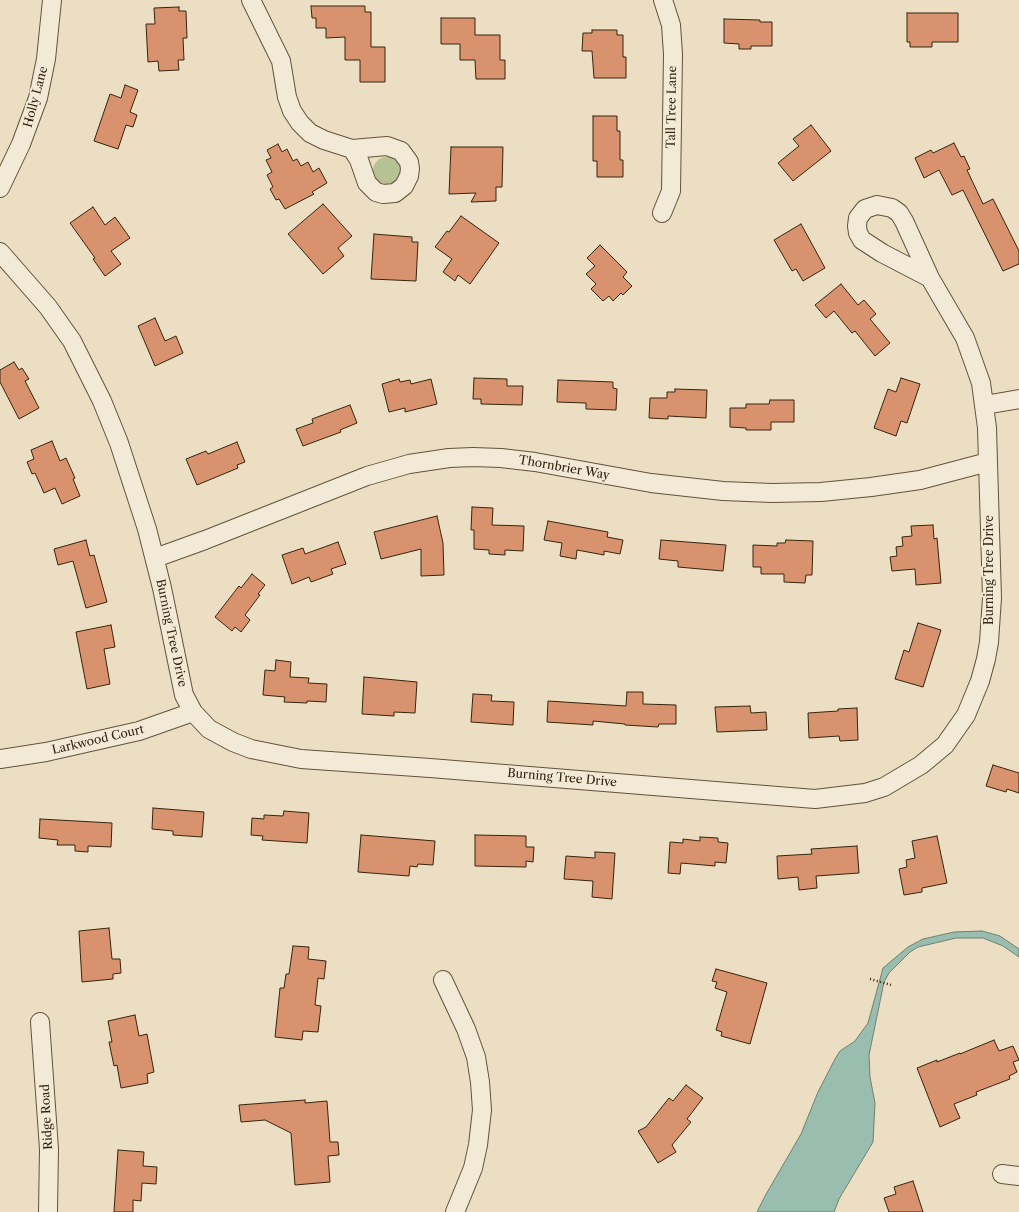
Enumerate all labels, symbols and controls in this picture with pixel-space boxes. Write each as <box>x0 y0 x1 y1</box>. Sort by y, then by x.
street label: Holly Lane <box>21 65 51 129</box>
street label: Tall Tree Lane <box>664 66 680 148</box>
street label: Thornbrier Way <box>517 453 611 483</box>
street label: Burning Tree Drive <box>983 515 997 625</box>
street label: Burning Tree Drive <box>153 578 189 688</box>
street label: Larkwood Court <box>51 722 145 758</box>
street label: Burning Tree Drive <box>507 766 617 790</box>
street label: Ridge Road <box>38 1084 56 1150</box>

